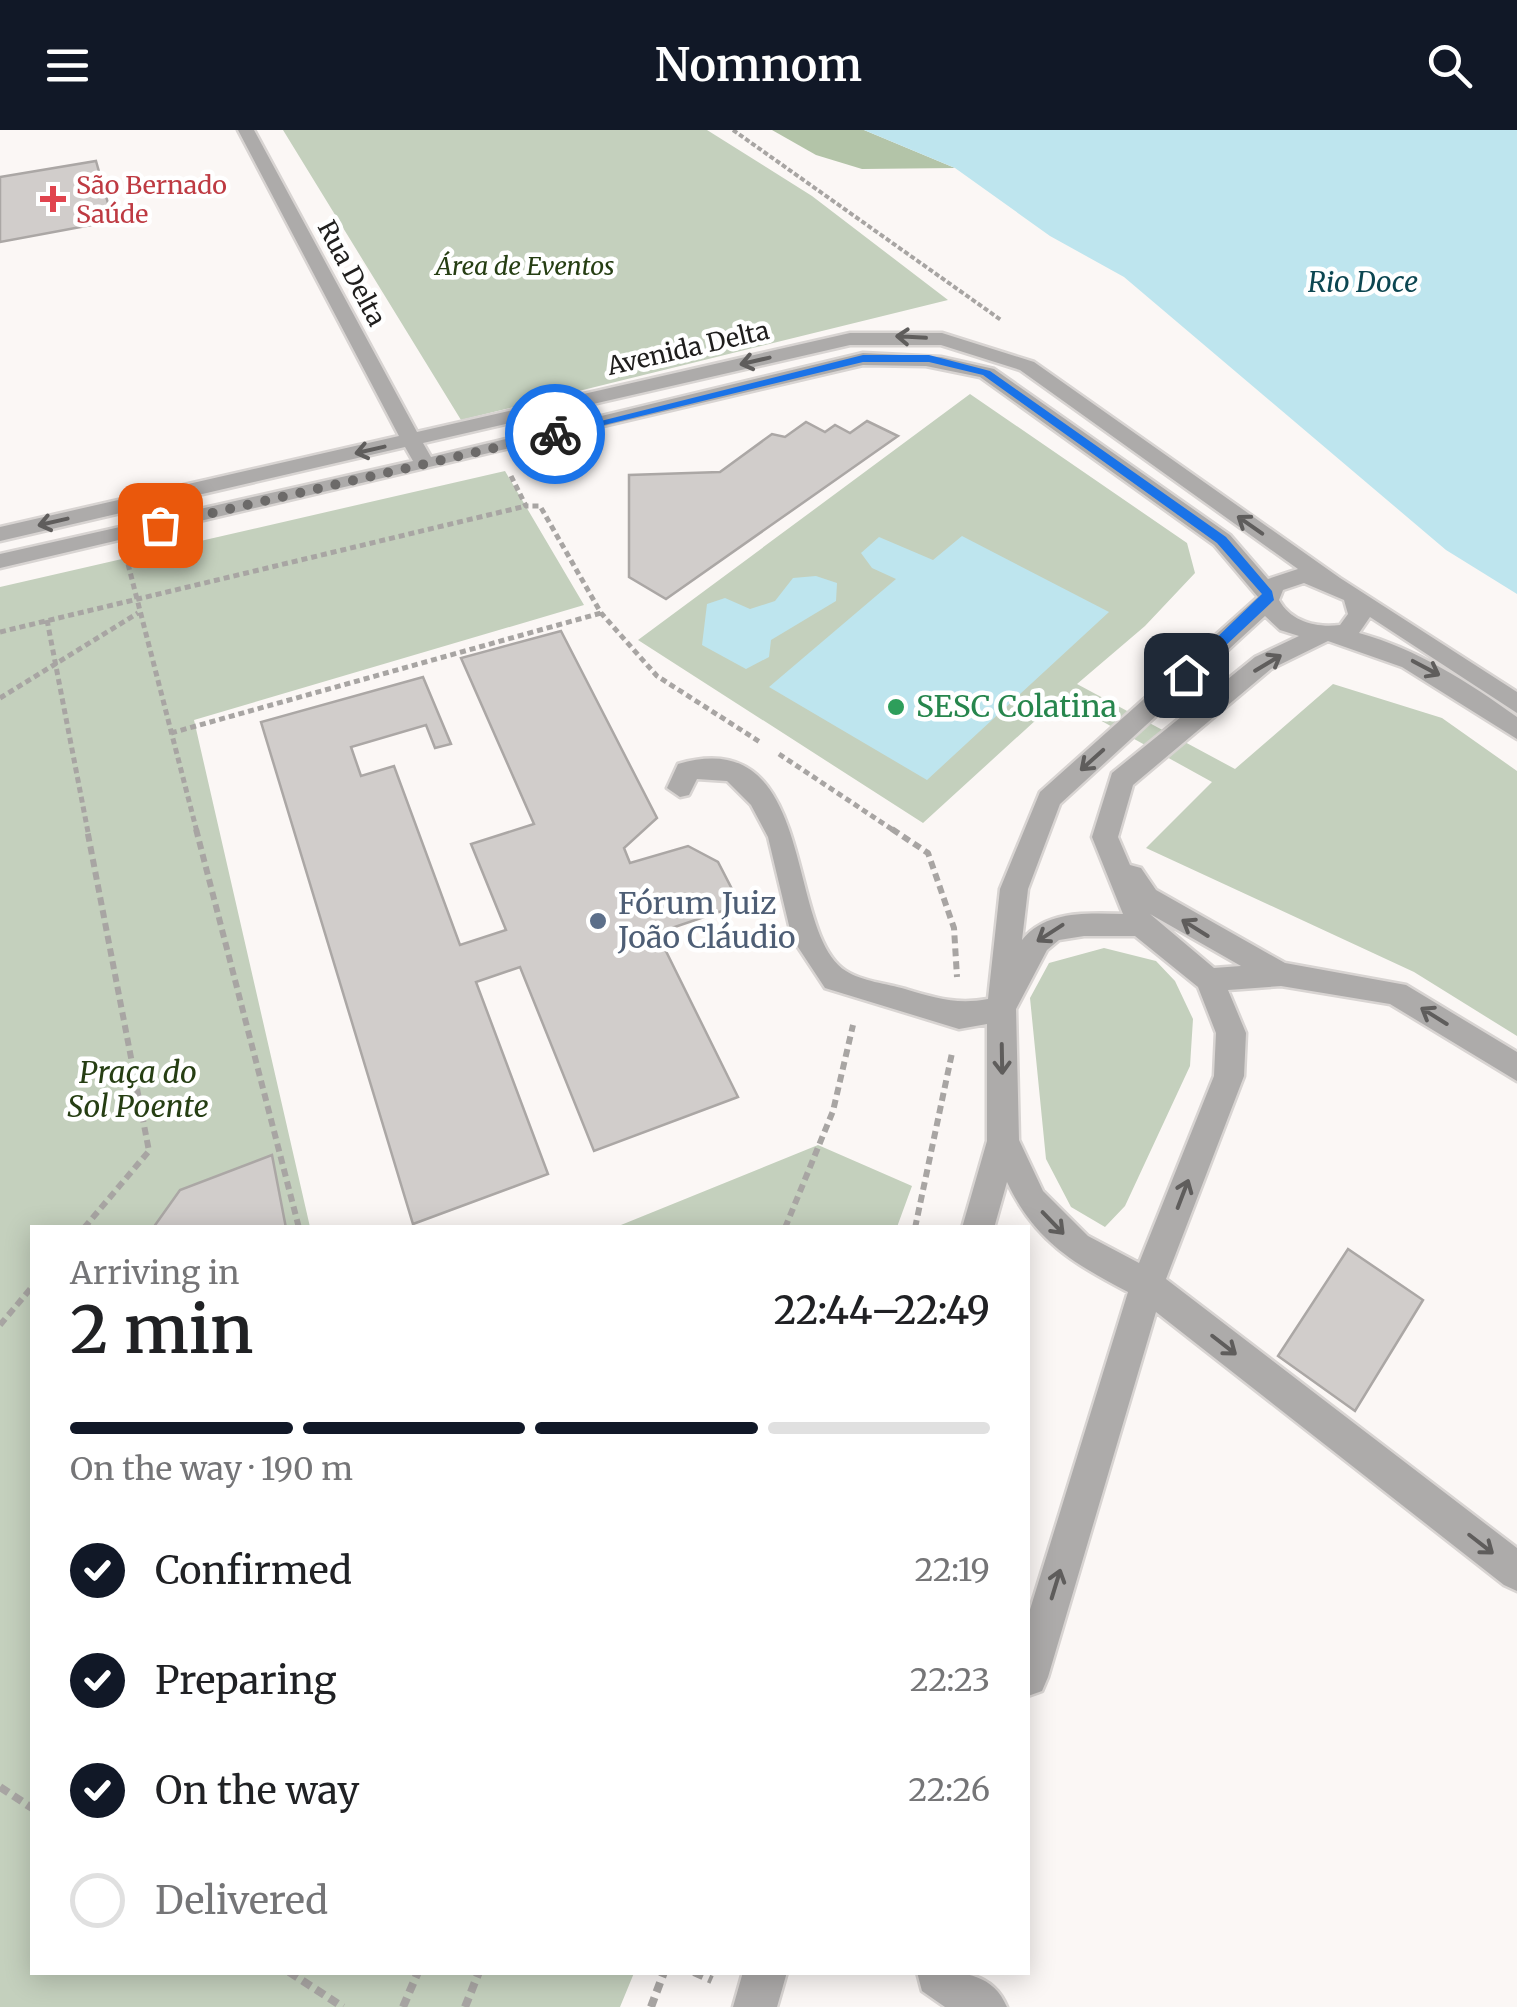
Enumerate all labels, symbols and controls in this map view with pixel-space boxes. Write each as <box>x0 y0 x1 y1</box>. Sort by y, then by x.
text: Nomnom <box>655 37 862 93</box>
icon: menu <box>40 38 95 93</box>
icon: search <box>1422 38 1477 93</box>
place label: São Bernado Saúde <box>76 169 227 230</box>
marker: São Bernado Saúde <box>40 186 66 212</box>
street label: Rua Delta <box>311 215 393 331</box>
park label: Área de Eventos <box>434 250 614 282</box>
water label: Rio Doce <box>1308 264 1418 300</box>
street label: Avenida Delta <box>603 314 772 382</box>
one-way arrow <box>895 327 927 346</box>
one-way arrow <box>740 353 772 371</box>
courier <box>505 384 605 484</box>
icon: bike <box>528 407 583 462</box>
one-way arrow <box>355 442 387 460</box>
pin <box>118 483 203 568</box>
icon: bag <box>133 498 188 553</box>
one-way arrow <box>38 514 70 532</box>
one-way arrow <box>1237 515 1265 536</box>
pin <box>1144 633 1229 718</box>
icon: home <box>1159 648 1214 703</box>
one-way arrow <box>1253 653 1281 673</box>
one-way arrow <box>1411 659 1440 679</box>
place label: SESC Colatina <box>916 687 1117 725</box>
marker: SESC Colatina <box>885 696 907 718</box>
one-way arrow <box>1081 748 1105 772</box>
place label: Fórum Juiz João Cláudio <box>617 884 795 956</box>
marker: Fórum Juiz João Cláudio <box>587 910 609 932</box>
one-way arrow <box>1181 918 1210 938</box>
one-way arrow <box>1037 923 1065 944</box>
one-way arrow <box>1420 1006 1449 1026</box>
one-way arrow <box>992 1042 1011 1074</box>
park label: Praça do Sol Poente <box>67 1053 209 1125</box>
one-way arrow <box>1175 1179 1193 1210</box>
one-way arrow <box>1041 1211 1065 1235</box>
text: Arriving in <box>70 1253 239 1293</box>
text: 22:44–22:49 <box>774 1287 990 1334</box>
text: 2 min <box>70 1289 254 1371</box>
one-way arrow <box>1210 1334 1237 1355</box>
text: On the way · 190 m <box>70 1449 353 1489</box>
one-way arrow <box>1467 1533 1494 1554</box>
icon: check <box>70 1543 125 1598</box>
text: Confirmed <box>155 1547 352 1594</box>
text: 22:19 <box>914 1550 990 1590</box>
one-way arrow <box>1048 1569 1066 1600</box>
icon: check <box>70 1653 125 1708</box>
text: Preparing <box>155 1657 337 1704</box>
text: 22:23 <box>910 1660 990 1700</box>
icon: check <box>70 1763 125 1818</box>
text: On the way <box>155 1767 359 1814</box>
text: 22:26 <box>908 1770 990 1810</box>
text: Delivered <box>155 1877 328 1924</box>

